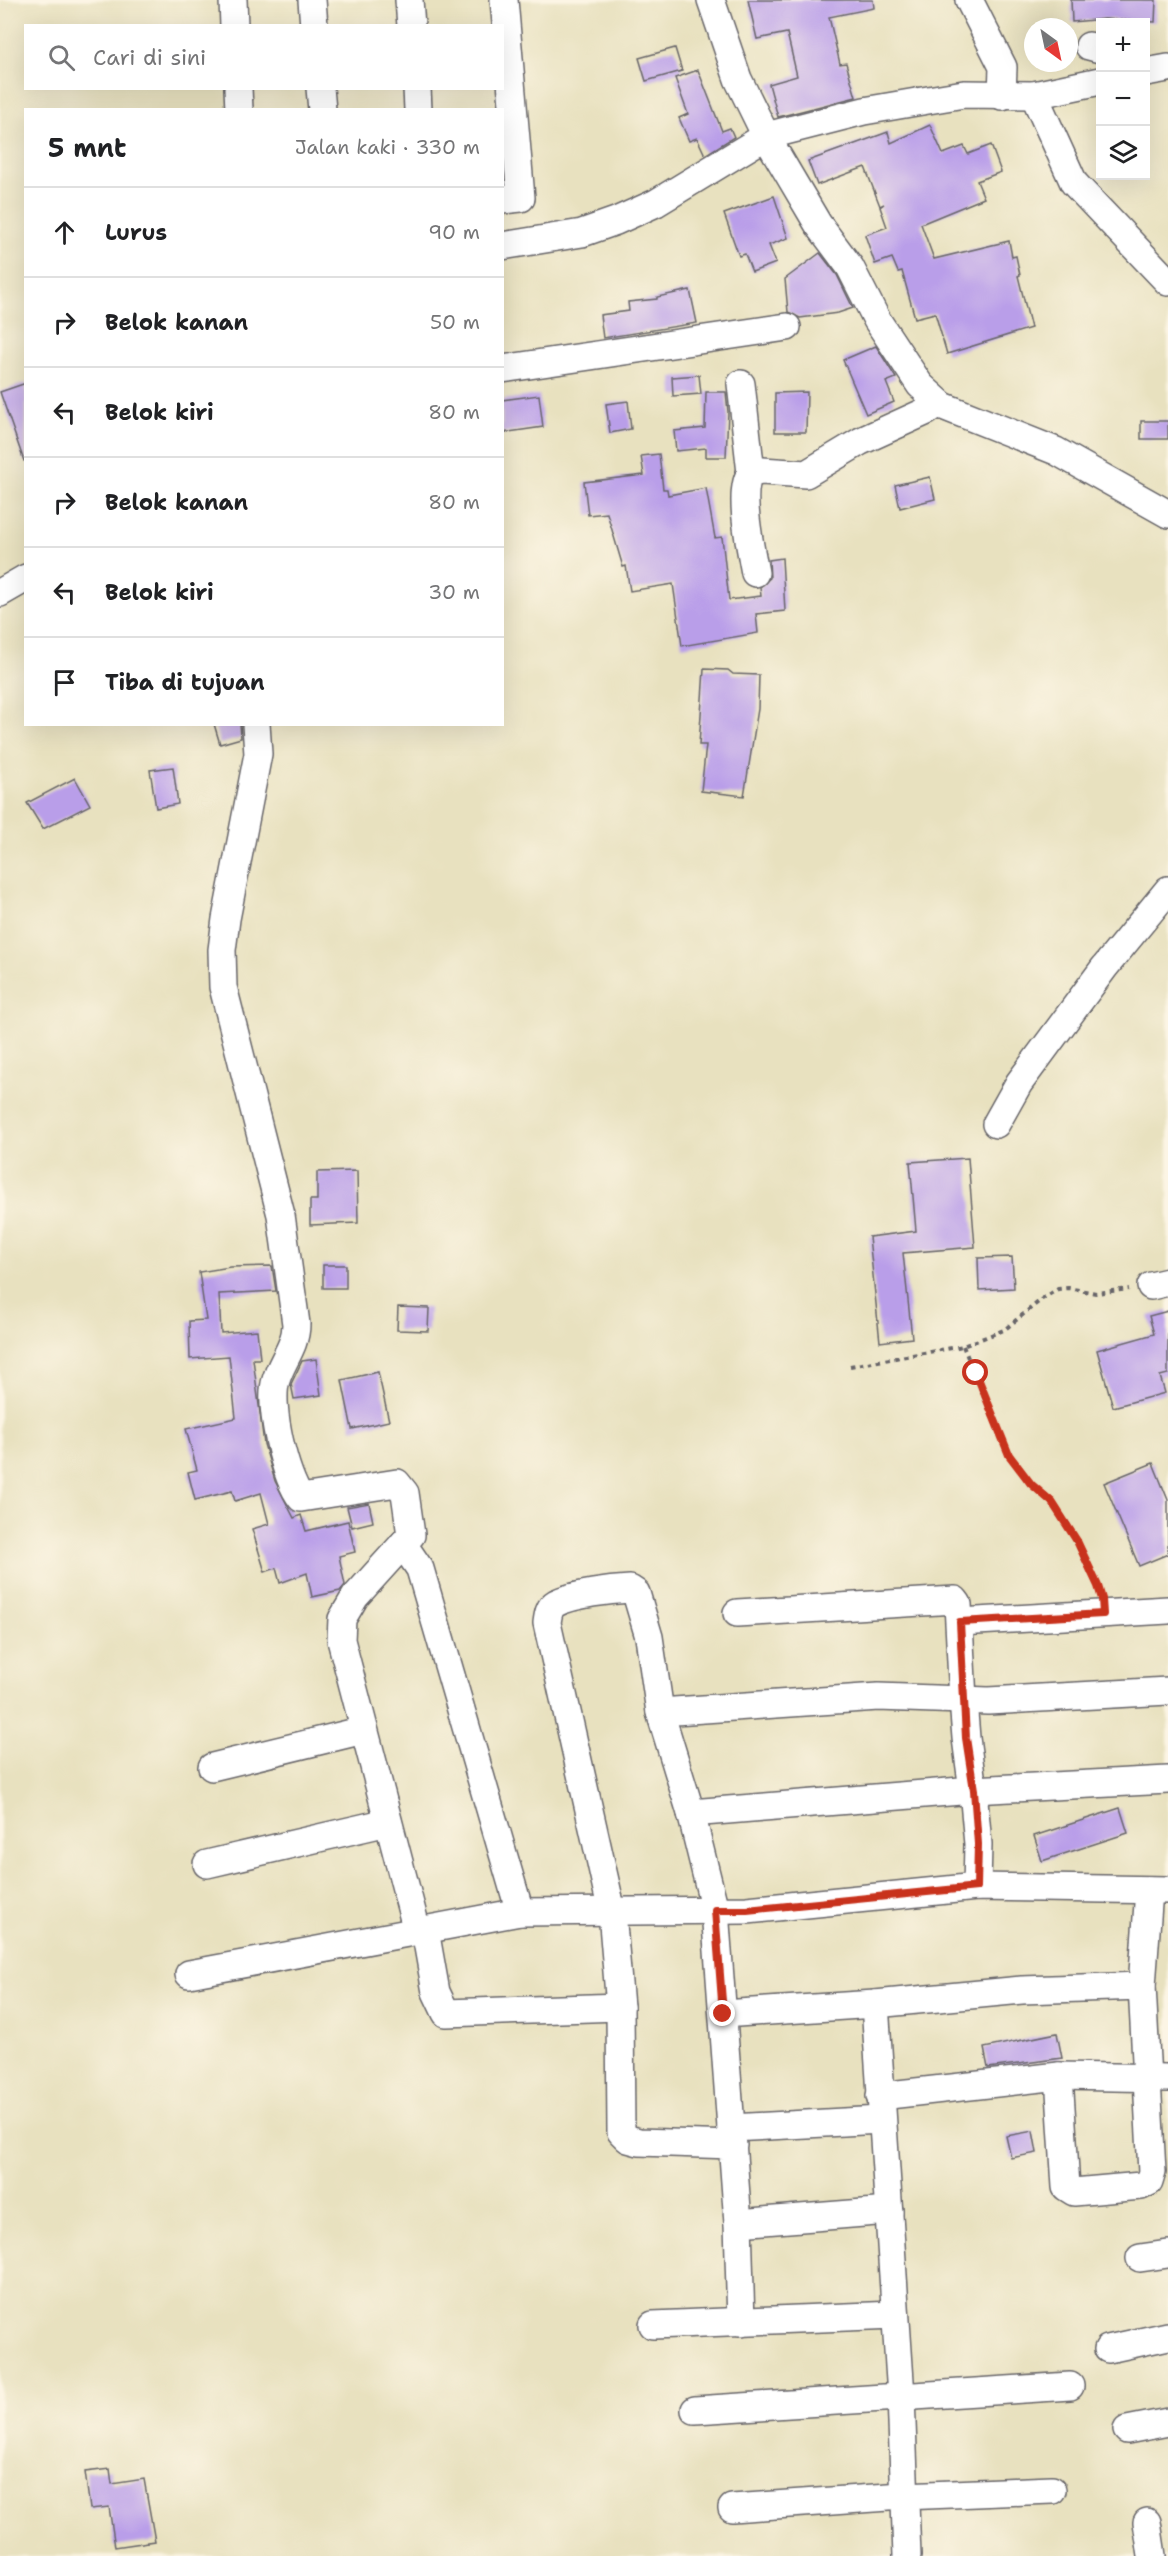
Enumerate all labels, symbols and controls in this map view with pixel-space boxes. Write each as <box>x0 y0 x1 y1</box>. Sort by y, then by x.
north arrow <box>1024 18 1078 72</box>
map controls <box>1096 18 1150 180</box>
button: + <box>1096 18 1150 72</box>
search box <box>24 24 504 90</box>
icon: search <box>45 41 78 74</box>
text: Cari di sini <box>93 43 206 72</box>
button: − <box>1096 72 1150 126</box>
button: layers <box>1096 126 1150 180</box>
text: 5 mnt <box>48 130 126 165</box>
text: Jalan kaki · 330 m <box>295 134 480 160</box>
icon: ahead <box>48 216 81 249</box>
text: Lurus <box>105 218 167 247</box>
text: 90 m <box>428 219 480 245</box>
icon: right <box>48 306 81 339</box>
text: Belok kanan <box>105 308 248 337</box>
text: 50 m <box>430 309 480 335</box>
icon: left <box>48 396 81 429</box>
text: Belok kiri <box>105 398 214 427</box>
text: 80 m <box>428 399 480 425</box>
icon: right <box>48 486 81 519</box>
text: Belok kanan <box>105 488 248 517</box>
text: 80 m <box>428 489 480 515</box>
icon: left <box>48 576 81 609</box>
text: Belok kiri <box>105 578 214 607</box>
text: 30 m <box>428 579 480 605</box>
icon: arrive <box>48 666 81 699</box>
text: Tiba di tujuan <box>105 668 265 697</box>
route start <box>962 1359 988 1385</box>
route end <box>709 2000 735 2026</box>

